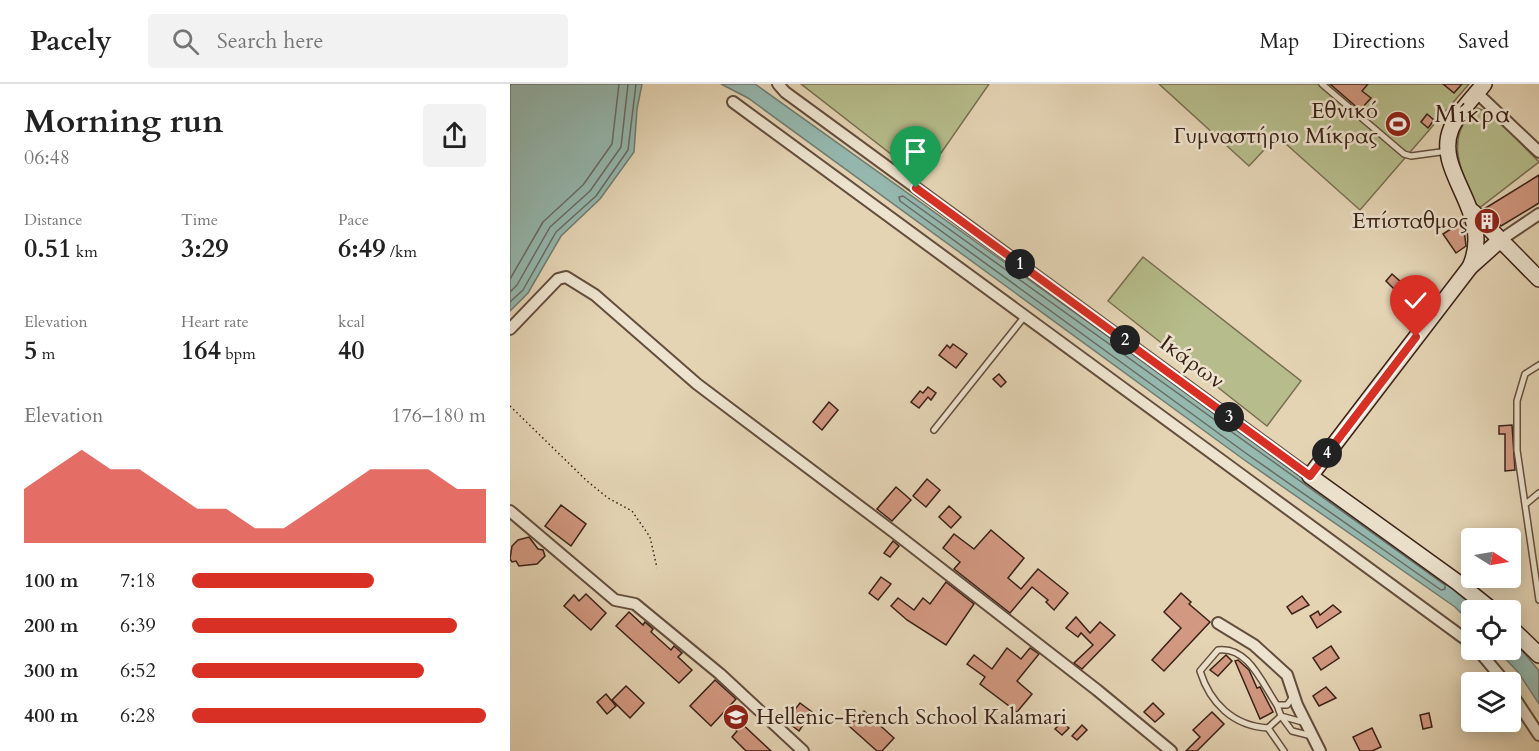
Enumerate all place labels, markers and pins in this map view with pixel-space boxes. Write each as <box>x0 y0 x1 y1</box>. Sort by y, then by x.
place label: Εθνικό Γυμναστήριο Μίκρας <box>1173 96 1378 151</box>
sports icon: Εθνικό Γυμναστήριο Μίκρας <box>1383 109 1413 139</box>
pin <box>890 126 941 188</box>
place label: Επίσταθμος <box>1352 206 1468 236</box>
building icon: Επίσταθμος <box>1472 206 1502 236</box>
pin: 1 <box>1005 249 1035 279</box>
pin <box>1390 275 1441 337</box>
pin: 2 <box>1110 325 1140 355</box>
pin: 3 <box>1214 402 1244 432</box>
pin: 4 <box>1312 438 1342 468</box>
school or university icon: Hellenic-French School Kalamari <box>721 702 751 732</box>
place label: Hellenic-French School Kalamari <box>756 702 1067 732</box>

